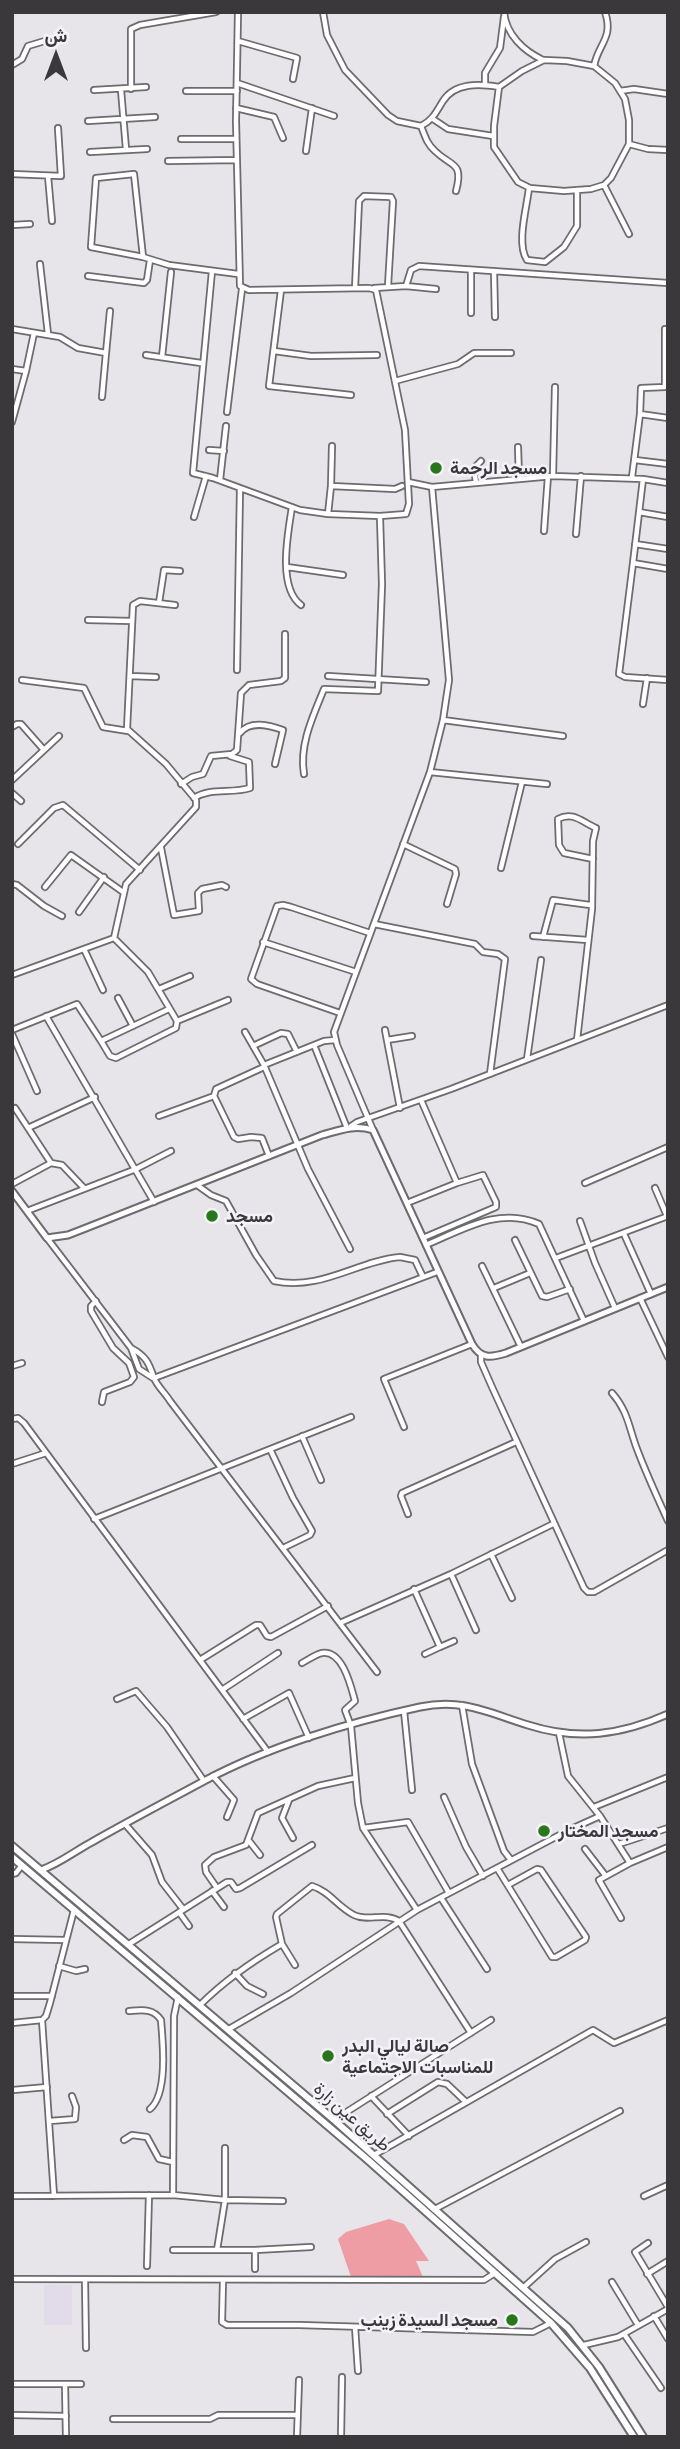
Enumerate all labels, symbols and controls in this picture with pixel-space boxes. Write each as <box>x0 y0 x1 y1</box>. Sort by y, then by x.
north arrow <box>21 21 91 91</box>
text: ش <box>45 24 67 46</box>
place label: مسجد الرحمة <box>450 457 547 479</box>
marker: مسجد الرحمة <box>428 460 444 476</box>
place label: مسجد <box>226 1205 273 1227</box>
marker: مسجد <box>204 1208 220 1224</box>
place label: مسجد المختار <box>558 1820 658 1842</box>
marker: مسجد المختار <box>536 1823 552 1839</box>
place label: صالة ليالي البدر للمناسبات الاجتماعية <box>342 2035 494 2078</box>
marker: صالة ليالي البدر للمناسبات الاجتماعية <box>320 2048 336 2064</box>
street label: طريق عين زارة <box>309 2078 395 2156</box>
place label: مسجد السيدة زينب <box>360 2309 498 2331</box>
marker: مسجد السيدة زينب <box>504 2312 520 2328</box>

